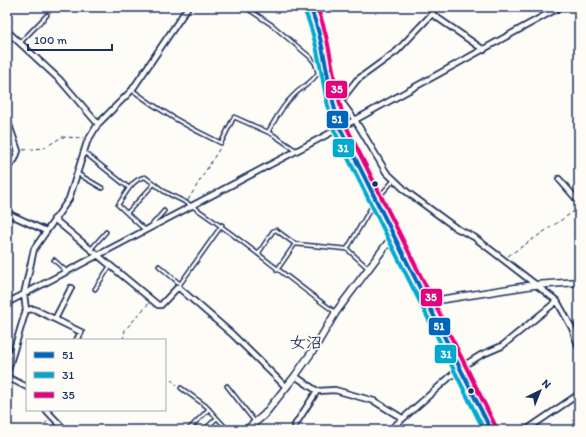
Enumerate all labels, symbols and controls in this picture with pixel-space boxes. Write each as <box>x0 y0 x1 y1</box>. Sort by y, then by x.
scale bar <box>28 26 112 52</box>
text: 100 m <box>34 33 67 47</box>
line badge: 35 <box>325 80 348 99</box>
text: 35 <box>331 83 343 96</box>
line badge: 51 <box>326 110 349 129</box>
text: 51 <box>332 113 343 126</box>
line badge: 31 <box>332 138 355 158</box>
text: 31 <box>337 142 349 155</box>
unlabelled marker <box>370 179 380 189</box>
line badge: 35 <box>420 288 443 307</box>
text: 35 <box>425 291 437 304</box>
line badge: 51 <box>428 317 451 336</box>
text: 51 <box>434 320 445 333</box>
district label: 女沼 <box>290 333 322 352</box>
legend <box>26 339 166 411</box>
line badge: 31 <box>434 344 457 364</box>
text: 51 <box>62 348 74 362</box>
text: 31 <box>440 348 452 361</box>
text: 31 <box>62 368 75 382</box>
north arrow <box>520 371 560 411</box>
text: N <box>539 377 554 391</box>
unlabelled marker <box>466 386 476 396</box>
text: 35 <box>62 388 75 402</box>

